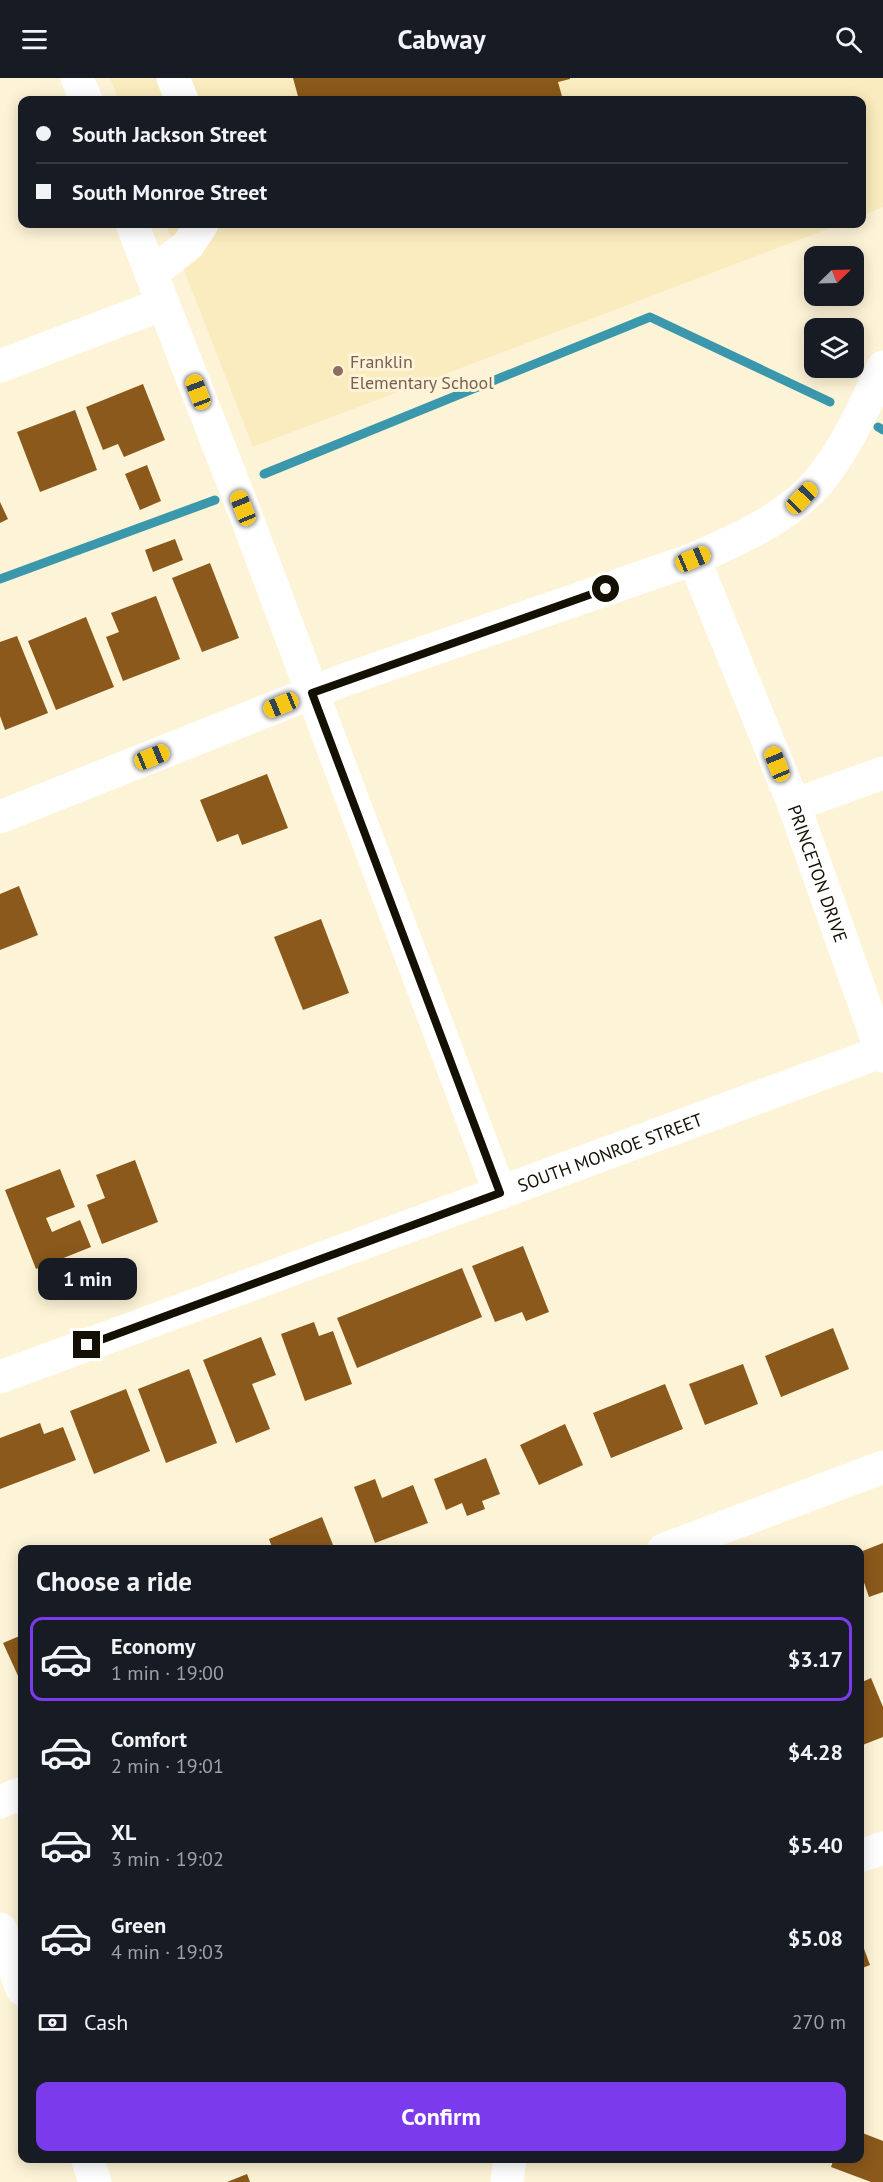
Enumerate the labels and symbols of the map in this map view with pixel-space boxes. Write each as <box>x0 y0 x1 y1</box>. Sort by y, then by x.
north arrow <box>804 246 864 306</box>
place label: Franklin Elementary School <box>350 350 494 394</box>
marker: Franklin Elementary School <box>331 364 345 378</box>
car <box>183 372 213 412</box>
car <box>783 479 821 517</box>
car <box>228 488 258 528</box>
car <box>673 544 713 574</box>
route start <box>592 575 619 602</box>
car <box>261 690 301 720</box>
car <box>132 742 172 772</box>
car <box>762 744 792 784</box>
street label: PRINCETON DRIVE <box>783 802 853 945</box>
street label: SOUTH MONROE STREET <box>514 1107 706 1197</box>
callout: 1 min <box>38 1258 136 1300</box>
route end <box>73 1331 100 1358</box>

